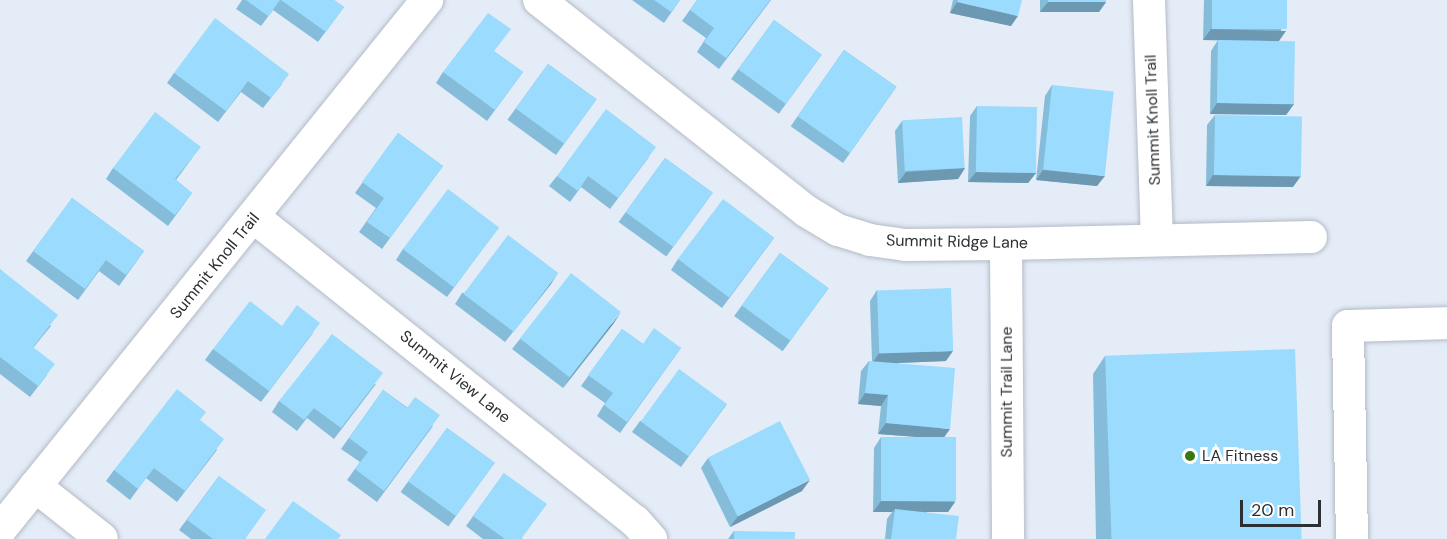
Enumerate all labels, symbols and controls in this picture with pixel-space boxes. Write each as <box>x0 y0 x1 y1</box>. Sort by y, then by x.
street label: Summit Knoll Trail <box>1141 54 1165 186</box>
street label: Summit Knoll Trail <box>166 209 264 323</box>
street label: Summit Ridge Lane <box>886 231 1028 253</box>
street label: Summit Trail Lane <box>997 326 1017 458</box>
street label: Summit View Lane <box>396 327 514 427</box>
place label: LA Fitness <box>1202 446 1278 466</box>
marker: LA Fitness <box>1183 449 1197 463</box>
scale bar <box>1243 488 1324 526</box>
text: 20 m <box>1251 498 1294 522</box>

